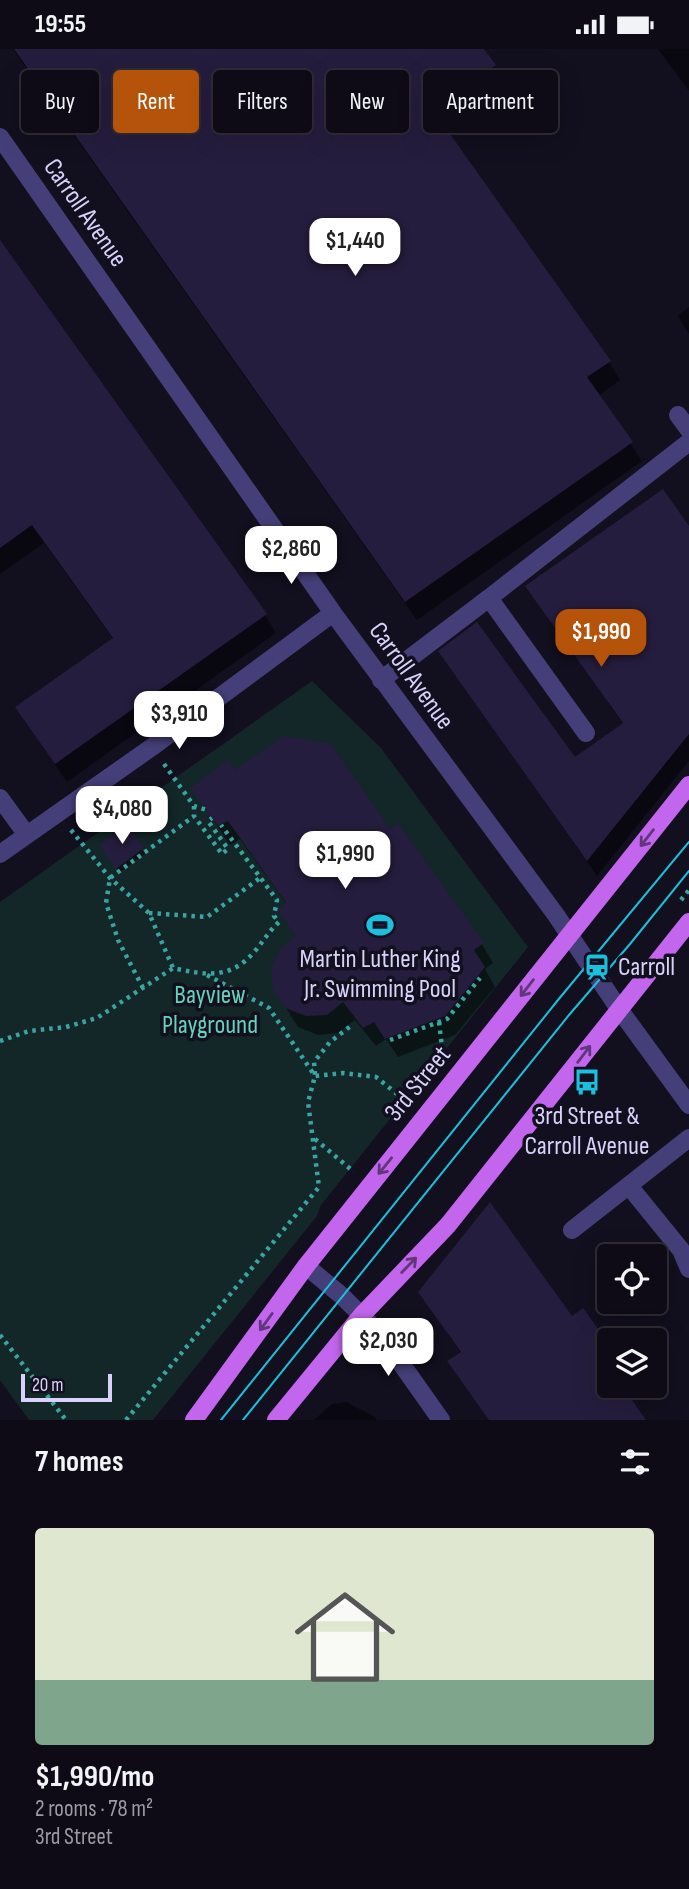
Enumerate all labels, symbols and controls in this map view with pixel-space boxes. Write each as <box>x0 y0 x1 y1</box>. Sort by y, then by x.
text: 19:55 <box>35 9 86 40</box>
chip: Buy <box>21 70 99 133</box>
chip: Rent <box>113 70 199 133</box>
chip: Filters <box>213 70 312 133</box>
chip: New <box>326 70 409 133</box>
chip: Apartment <box>423 70 558 133</box>
street label: Carroll Avenue <box>36 153 134 273</box>
pin: $1,440 <box>298 219 412 278</box>
text: $1,440 <box>325 227 385 255</box>
pin: $2,860 <box>234 526 348 586</box>
text: $2,860 <box>261 535 321 563</box>
pin: $1,990 <box>544 609 658 669</box>
street label: Carroll Avenue <box>362 616 460 736</box>
text: $1,990 <box>571 618 631 646</box>
pin: $3,910 <box>122 691 236 751</box>
text: $3,910 <box>150 700 208 728</box>
pin: $4,080 <box>65 787 179 846</box>
text: $4,080 <box>92 795 152 823</box>
one-way arrow <box>639 829 654 847</box>
pin: $1,990 <box>288 831 402 891</box>
text: $1,990 <box>315 840 375 868</box>
sports icon: Martin Luther King Jr. Swimming Pool <box>365 910 395 940</box>
place label: Martin Luther King Jr. Swimming Pool <box>299 944 461 1005</box>
station icon: Carroll <box>582 952 612 982</box>
place label: Carroll <box>618 952 675 983</box>
one-way arrow <box>519 979 534 997</box>
park label: Bayview Playground <box>162 980 258 1041</box>
street label: 3rd Street <box>378 1040 458 1128</box>
one-way arrow <box>576 1045 591 1064</box>
bus stop icon: 3rd Street & Carroll Avenue <box>572 1067 602 1097</box>
place label: 3rd Street & Carroll Avenue <box>525 1101 649 1162</box>
one-way arrow <box>377 1157 393 1175</box>
map controls <box>597 1244 667 1398</box>
button: locate <box>597 1244 667 1314</box>
one-way arrow <box>401 1257 418 1274</box>
one-way arrow <box>259 1312 273 1331</box>
pin: $2,030 <box>331 1319 445 1378</box>
text: $2,030 <box>358 1327 418 1355</box>
button: layers <box>597 1328 667 1398</box>
scale bar <box>21 1371 112 1403</box>
text: 20 m <box>32 1374 64 1397</box>
icon: filters <box>616 1443 654 1481</box>
text: 7 homes <box>35 1444 123 1480</box>
icon: home <box>282 1574 408 1700</box>
text: $1,990/mo <box>35 1759 154 1795</box>
text: 2 rooms · 78 m² <box>35 1795 153 1823</box>
text: 3rd Street <box>35 1823 113 1851</box>

